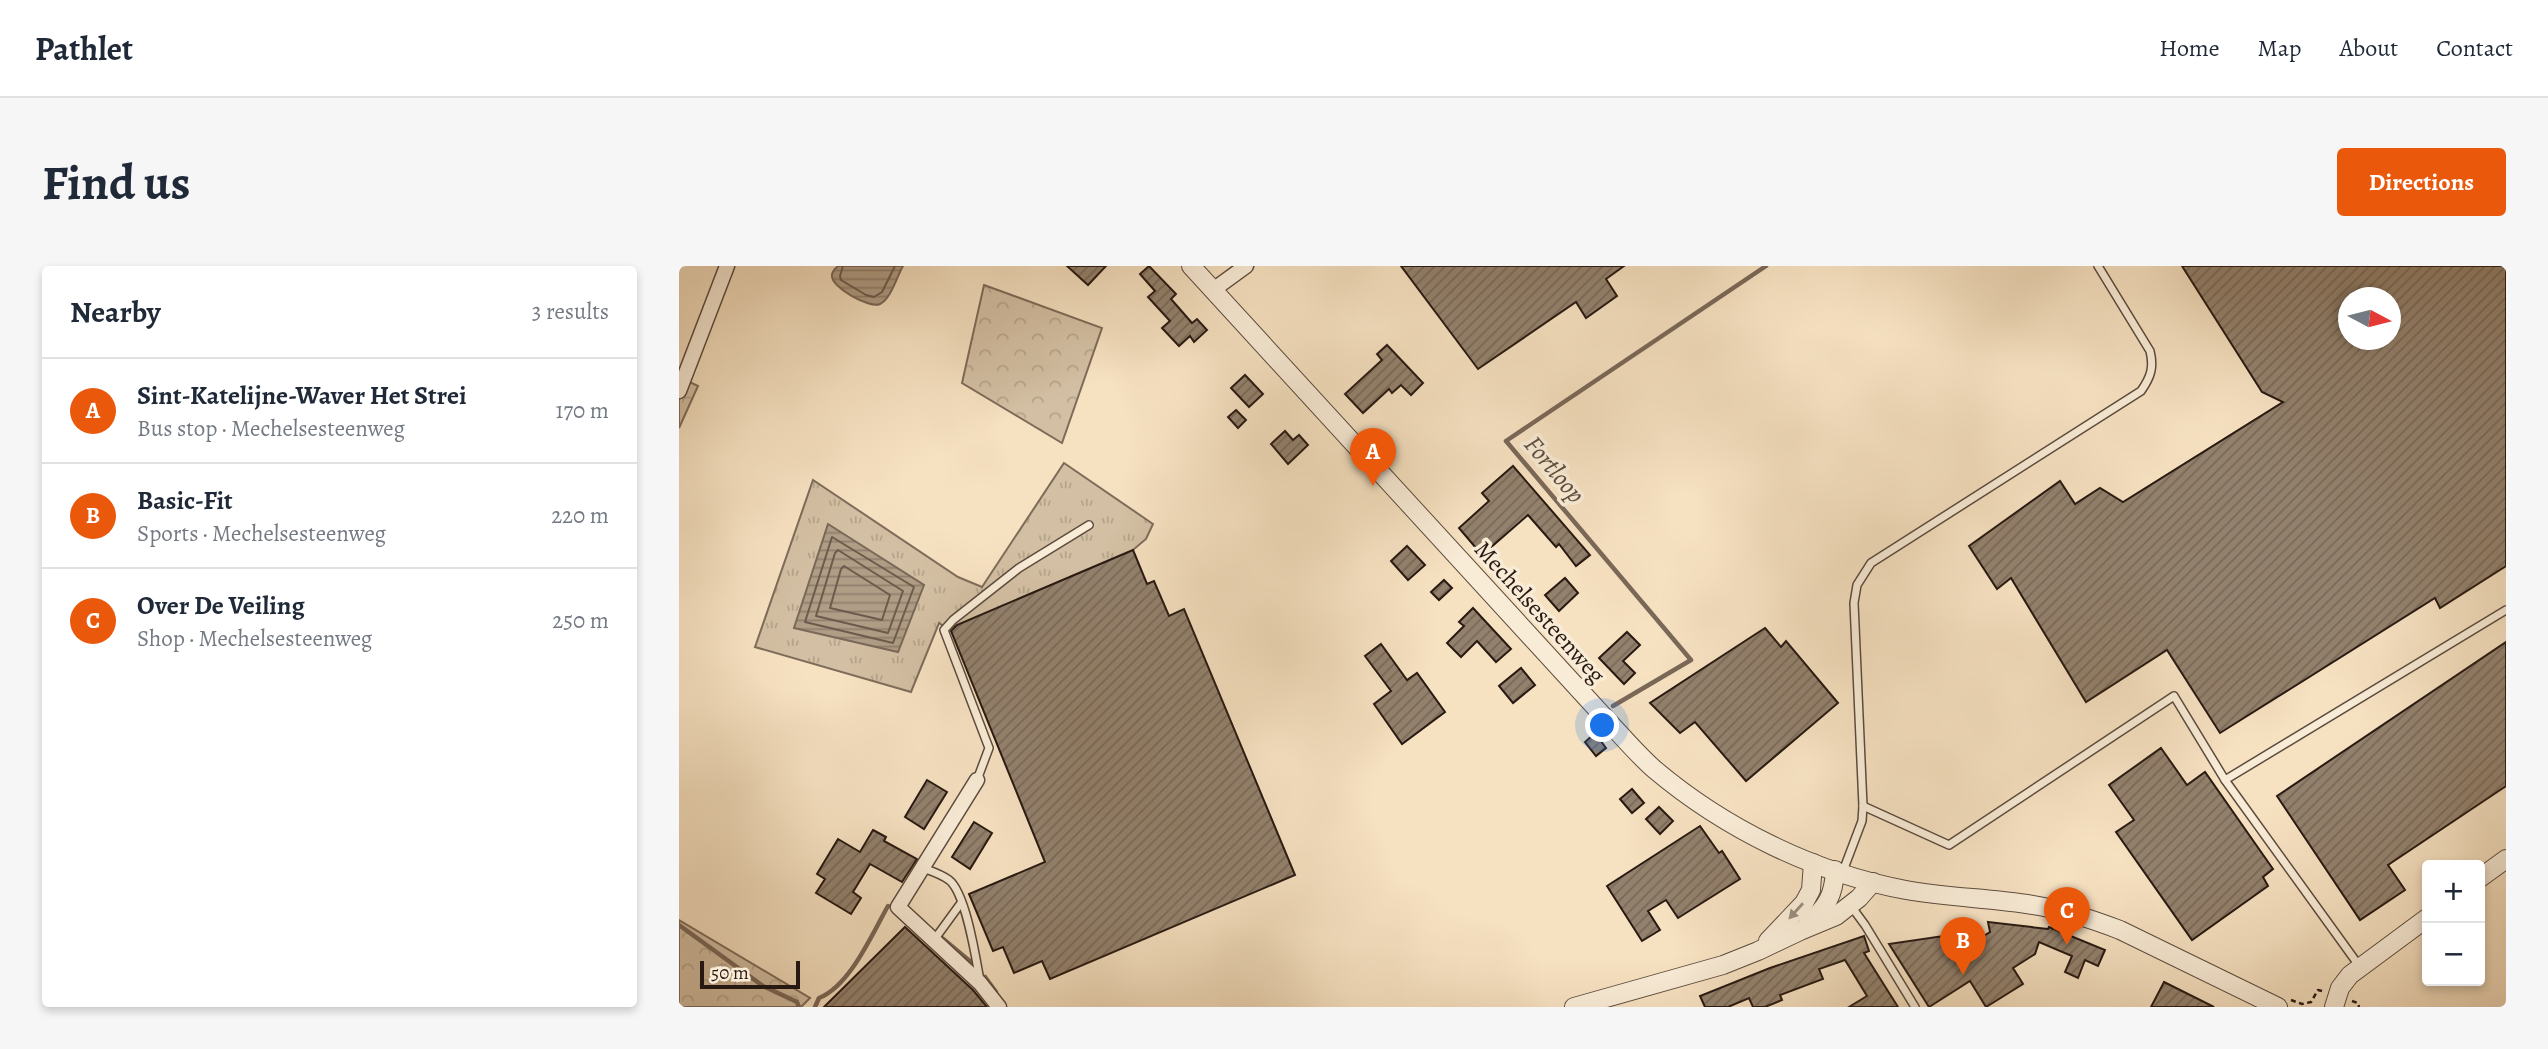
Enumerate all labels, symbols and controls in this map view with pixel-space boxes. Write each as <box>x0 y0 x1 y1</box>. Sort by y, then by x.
text: Pathlet <box>35 26 133 71</box>
text: Home <box>2159 32 2220 64</box>
text: Map <box>2258 32 2302 64</box>
text: About <box>2340 32 2398 64</box>
text: Contact <box>2436 32 2513 64</box>
button: Directions <box>2337 148 2506 216</box>
text: Find us <box>42 149 190 216</box>
north arrow <box>2338 287 2401 350</box>
text: Nearby <box>70 292 161 332</box>
text: 3 results <box>532 296 609 327</box>
text: Sint-Katelijne-Waver Het Strei <box>137 378 467 413</box>
text: A <box>86 395 100 426</box>
text: 170 m <box>556 395 609 426</box>
text: Bus stop · Mechelsesteenweg <box>137 413 405 444</box>
pin: A <box>1350 428 1396 486</box>
water label: Fortloop <box>1516 428 1593 511</box>
text: Basic-Fit <box>137 483 233 518</box>
text: B <box>86 500 100 531</box>
text: 220 m <box>551 500 609 531</box>
text: Sports · Mechelsesteenweg <box>137 518 386 549</box>
street label: Mechelsesteenweg <box>1467 534 1613 690</box>
text: Over De Veiling <box>137 588 305 623</box>
text: C <box>86 605 100 636</box>
text: 250 m <box>552 605 609 636</box>
text: Shop · Mechelsesteenweg <box>137 623 372 654</box>
your location <box>1585 708 1619 742</box>
map controls <box>2422 860 2485 986</box>
button: + <box>2422 860 2485 923</box>
pin: C <box>2044 887 2090 945</box>
one-way arrow <box>1788 902 1804 919</box>
pin: B <box>1940 917 1986 975</box>
button: − <box>2422 923 2485 986</box>
scale bar <box>700 958 800 990</box>
text: 50 m <box>711 960 749 986</box>

